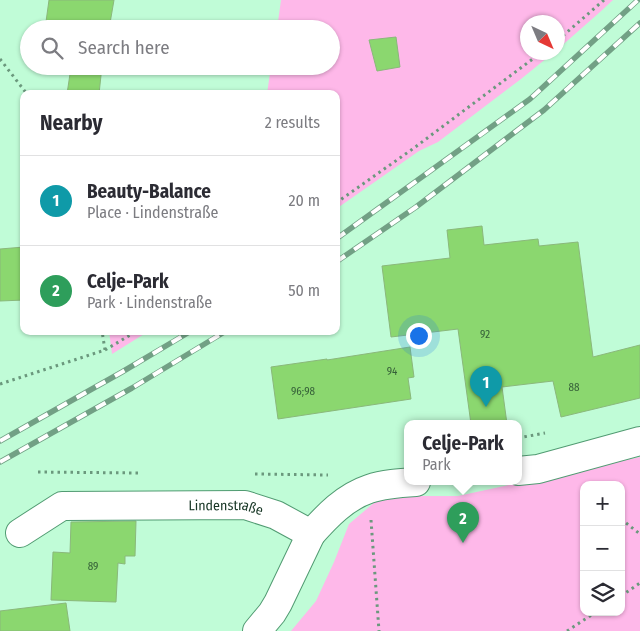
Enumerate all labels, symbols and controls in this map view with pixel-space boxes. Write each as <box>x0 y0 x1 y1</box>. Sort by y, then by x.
north arrow <box>520 15 565 60</box>
search box <box>20 20 340 75</box>
icon: search <box>38 34 66 62</box>
text: Search here <box>78 36 170 59</box>
text: Nearby <box>40 110 102 136</box>
text: 2 results <box>265 113 320 132</box>
text: Beauty-Balance <box>87 180 211 203</box>
text: 1 <box>53 191 59 210</box>
text: 20 m <box>289 191 320 210</box>
text: Place · Lindenstraße <box>87 203 218 222</box>
text: Celje-Park <box>87 270 169 293</box>
text: 2 <box>52 281 60 300</box>
text: 50 m <box>288 281 320 300</box>
text: Park · Lindenstraße <box>87 293 212 312</box>
your location <box>406 323 432 349</box>
house number: 92 <box>480 328 490 341</box>
house number: 94 <box>387 365 398 378</box>
pin: 1 <box>470 366 502 407</box>
house number: 88 <box>569 381 580 394</box>
house number: 96;98 <box>291 385 315 398</box>
popup <box>404 420 522 485</box>
text: Celje-Park <box>422 432 504 455</box>
text: Park <box>422 455 451 474</box>
map controls <box>580 481 625 616</box>
button: + <box>580 481 625 526</box>
street label: Lindenstraße <box>188 497 265 519</box>
pin: 2 <box>447 502 479 543</box>
button: − <box>580 526 625 571</box>
house number: 89 <box>88 560 98 573</box>
button: layers <box>580 571 625 616</box>

